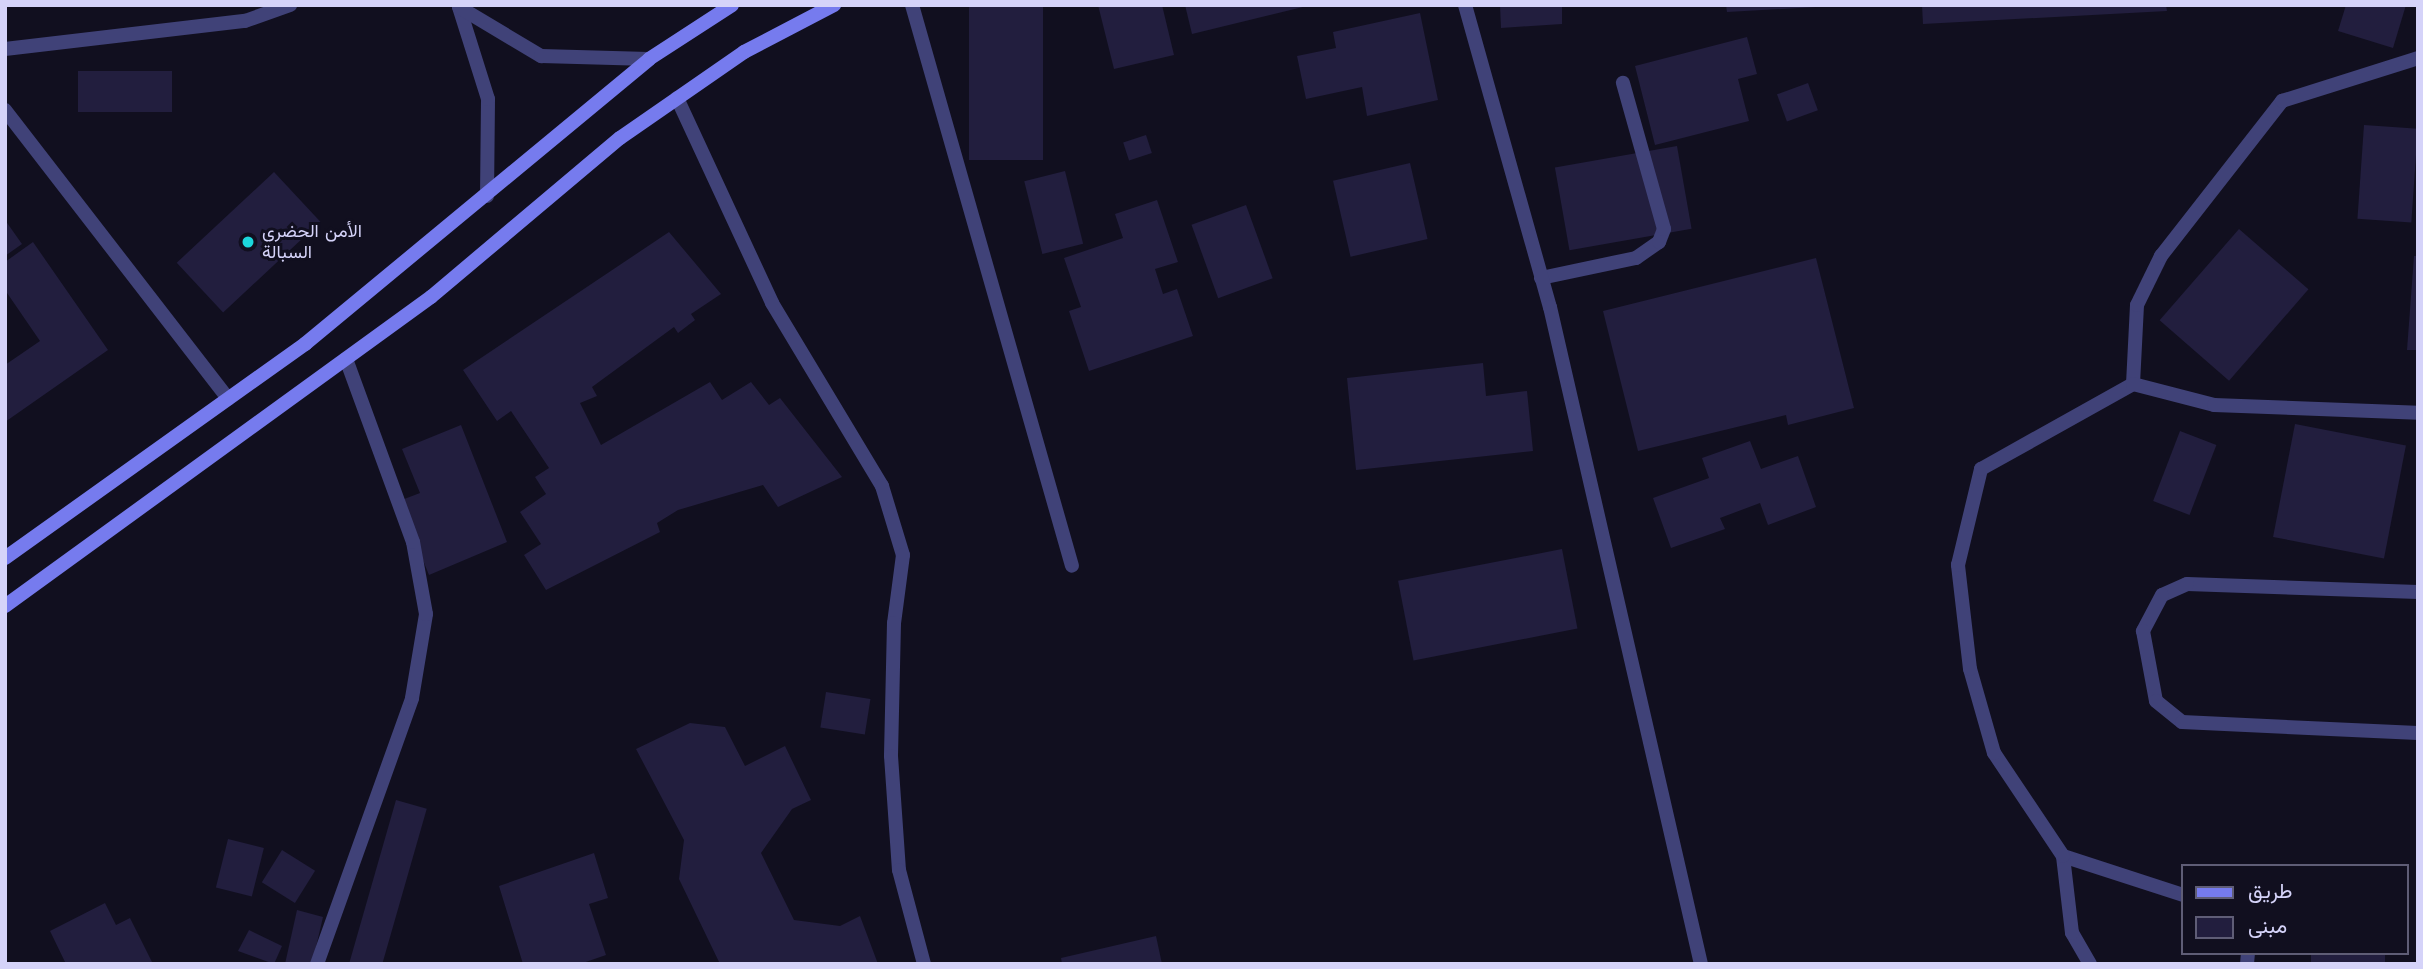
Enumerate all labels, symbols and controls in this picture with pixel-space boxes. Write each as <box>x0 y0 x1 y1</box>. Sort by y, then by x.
place label: الأمن الحضري السبالة <box>262 221 362 264</box>
marker: الأمن الحضري السبالة <box>240 234 256 250</box>
legend <box>2182 864 2409 955</box>
text: طريق <box>2248 878 2293 903</box>
text: مبنى <box>2248 913 2287 938</box>

